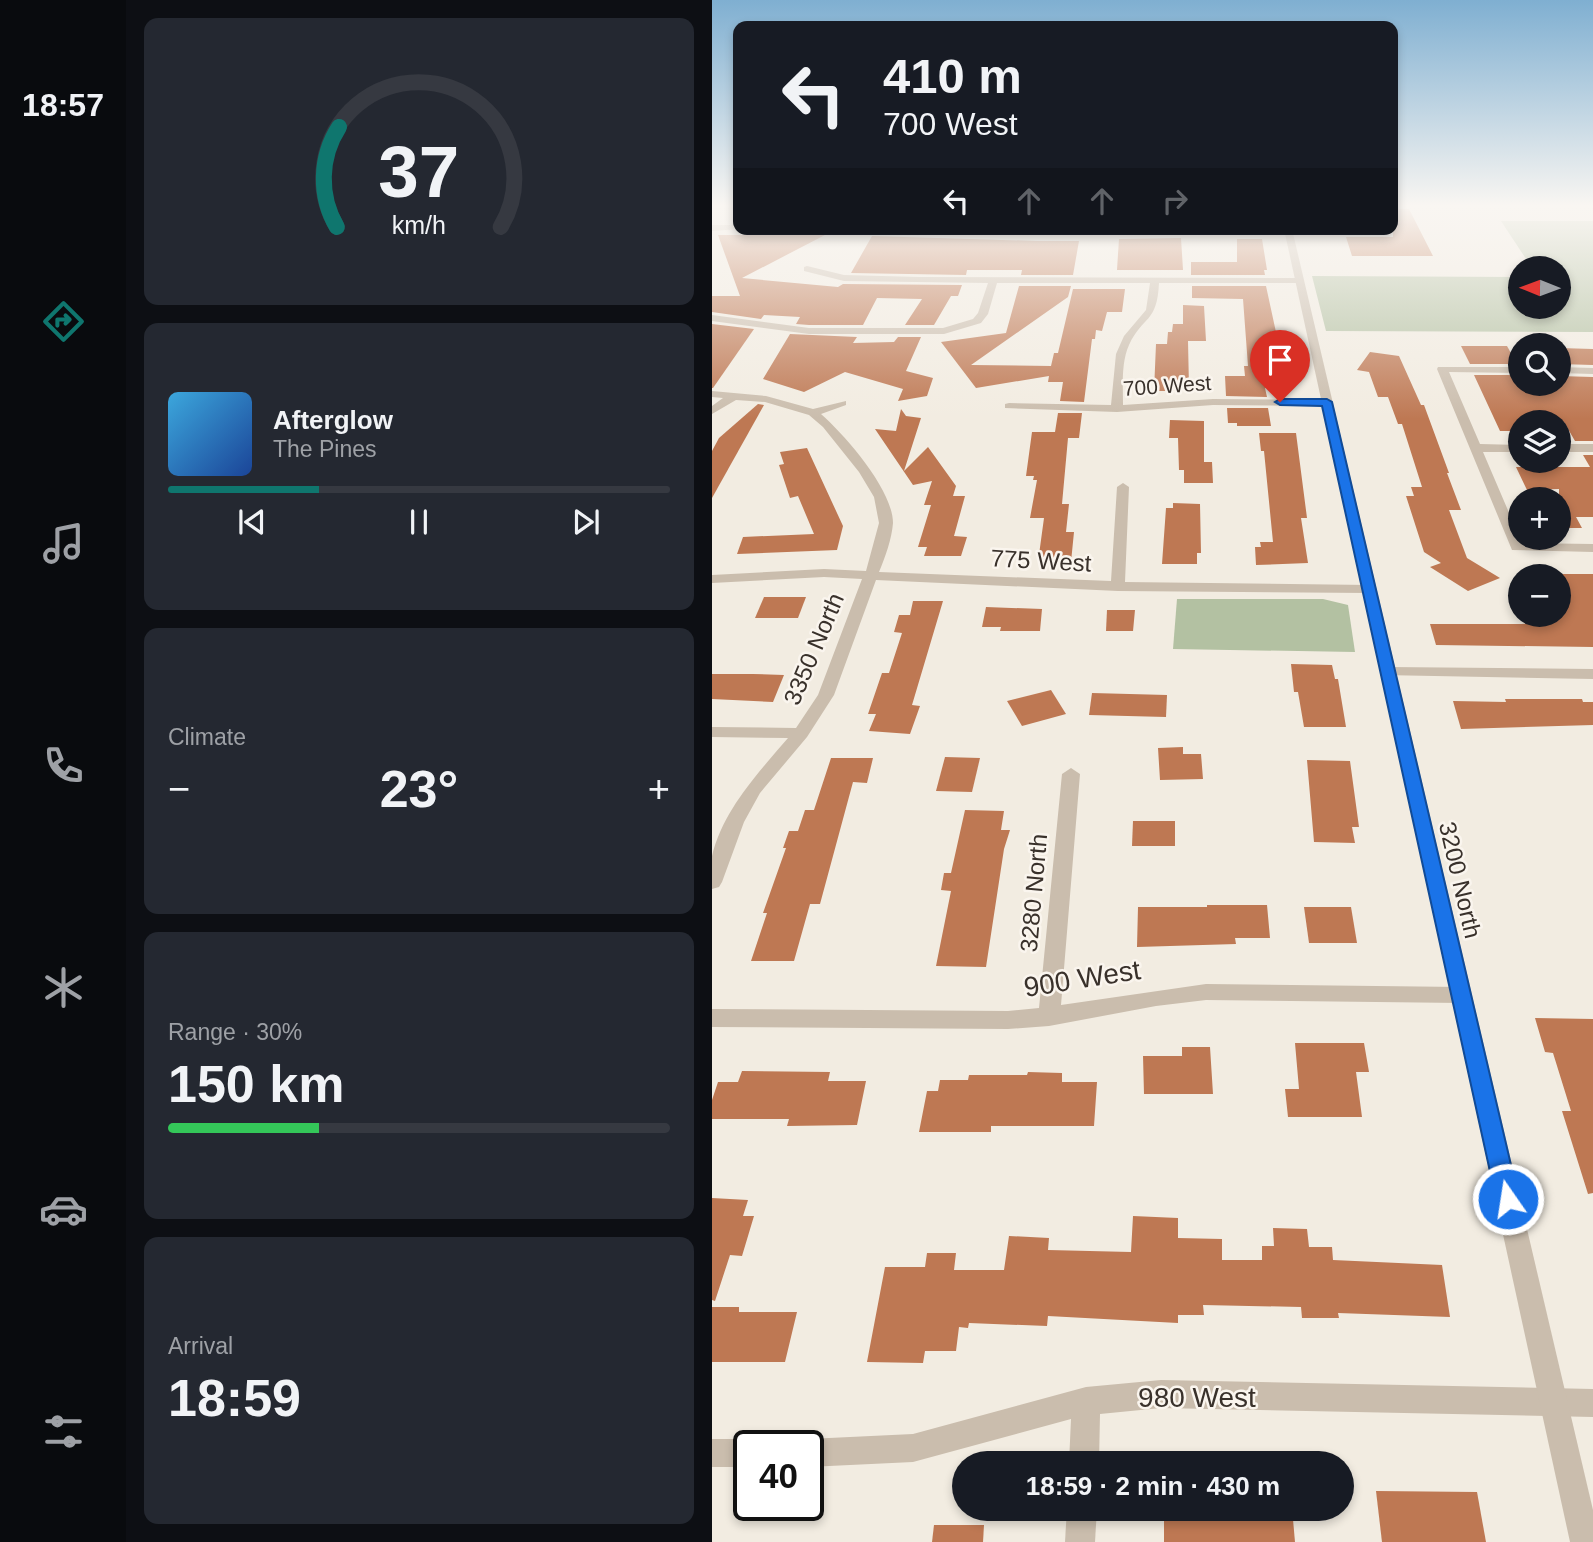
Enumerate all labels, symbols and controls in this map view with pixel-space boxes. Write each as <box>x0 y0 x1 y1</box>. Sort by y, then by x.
icon: left <box>768 49 859 140</box>
text: 410 m <box>883 49 1022 103</box>
text: 18:57 <box>22 87 104 123</box>
text: 700 West <box>883 106 1018 142</box>
text: 37 <box>379 132 459 213</box>
icon: left <box>937 182 975 220</box>
icon: ahead <box>1010 182 1048 220</box>
icon: ahead <box>1083 182 1121 220</box>
icon: right <box>1156 182 1194 220</box>
text: km/h <box>392 211 446 239</box>
north arrow <box>1508 256 1571 318</box>
map controls <box>1508 256 1571 627</box>
icon: directions <box>39 297 88 346</box>
pin <box>1250 330 1310 402</box>
button: search <box>1508 333 1571 396</box>
icon: arrive <box>1261 341 1299 379</box>
street label: 700 West <box>1122 371 1212 400</box>
text: Afterglow <box>273 405 393 435</box>
button: layers <box>1508 410 1571 473</box>
text: The Pines <box>273 436 377 462</box>
button: + <box>1508 487 1571 550</box>
icon: previous <box>233 503 271 541</box>
icon: pause <box>400 503 438 541</box>
icon: next <box>567 503 605 541</box>
icon: music <box>39 519 88 568</box>
street label: 775 West <box>990 544 1092 577</box>
button: − <box>1508 564 1571 627</box>
street label: 3350 North <box>778 589 849 709</box>
text: Climate <box>168 724 246 750</box>
icon: phone <box>39 741 88 790</box>
text: 23° <box>380 760 458 818</box>
text: − <box>168 768 190 810</box>
text: + <box>648 768 670 810</box>
street label: 3200 North <box>1434 819 1487 941</box>
street label: 3280 North <box>1015 833 1052 953</box>
street label: 900 West <box>1021 954 1143 1003</box>
icon: climate <box>39 963 88 1012</box>
text: Range · 30% <box>168 1019 302 1045</box>
text: 150 km <box>168 1055 344 1113</box>
position arrow <box>1471 1162 1545 1236</box>
icon: car <box>39 1185 88 1234</box>
text: Arrival <box>168 1333 233 1359</box>
text: 18:59 <box>168 1369 301 1427</box>
street label: 980 West <box>1138 1382 1256 1413</box>
icon: filters <box>39 1407 88 1456</box>
speed limit sign: 40 <box>733 1430 824 1521</box>
text: 18:59 · 2 min · 430 m <box>1026 1471 1280 1501</box>

